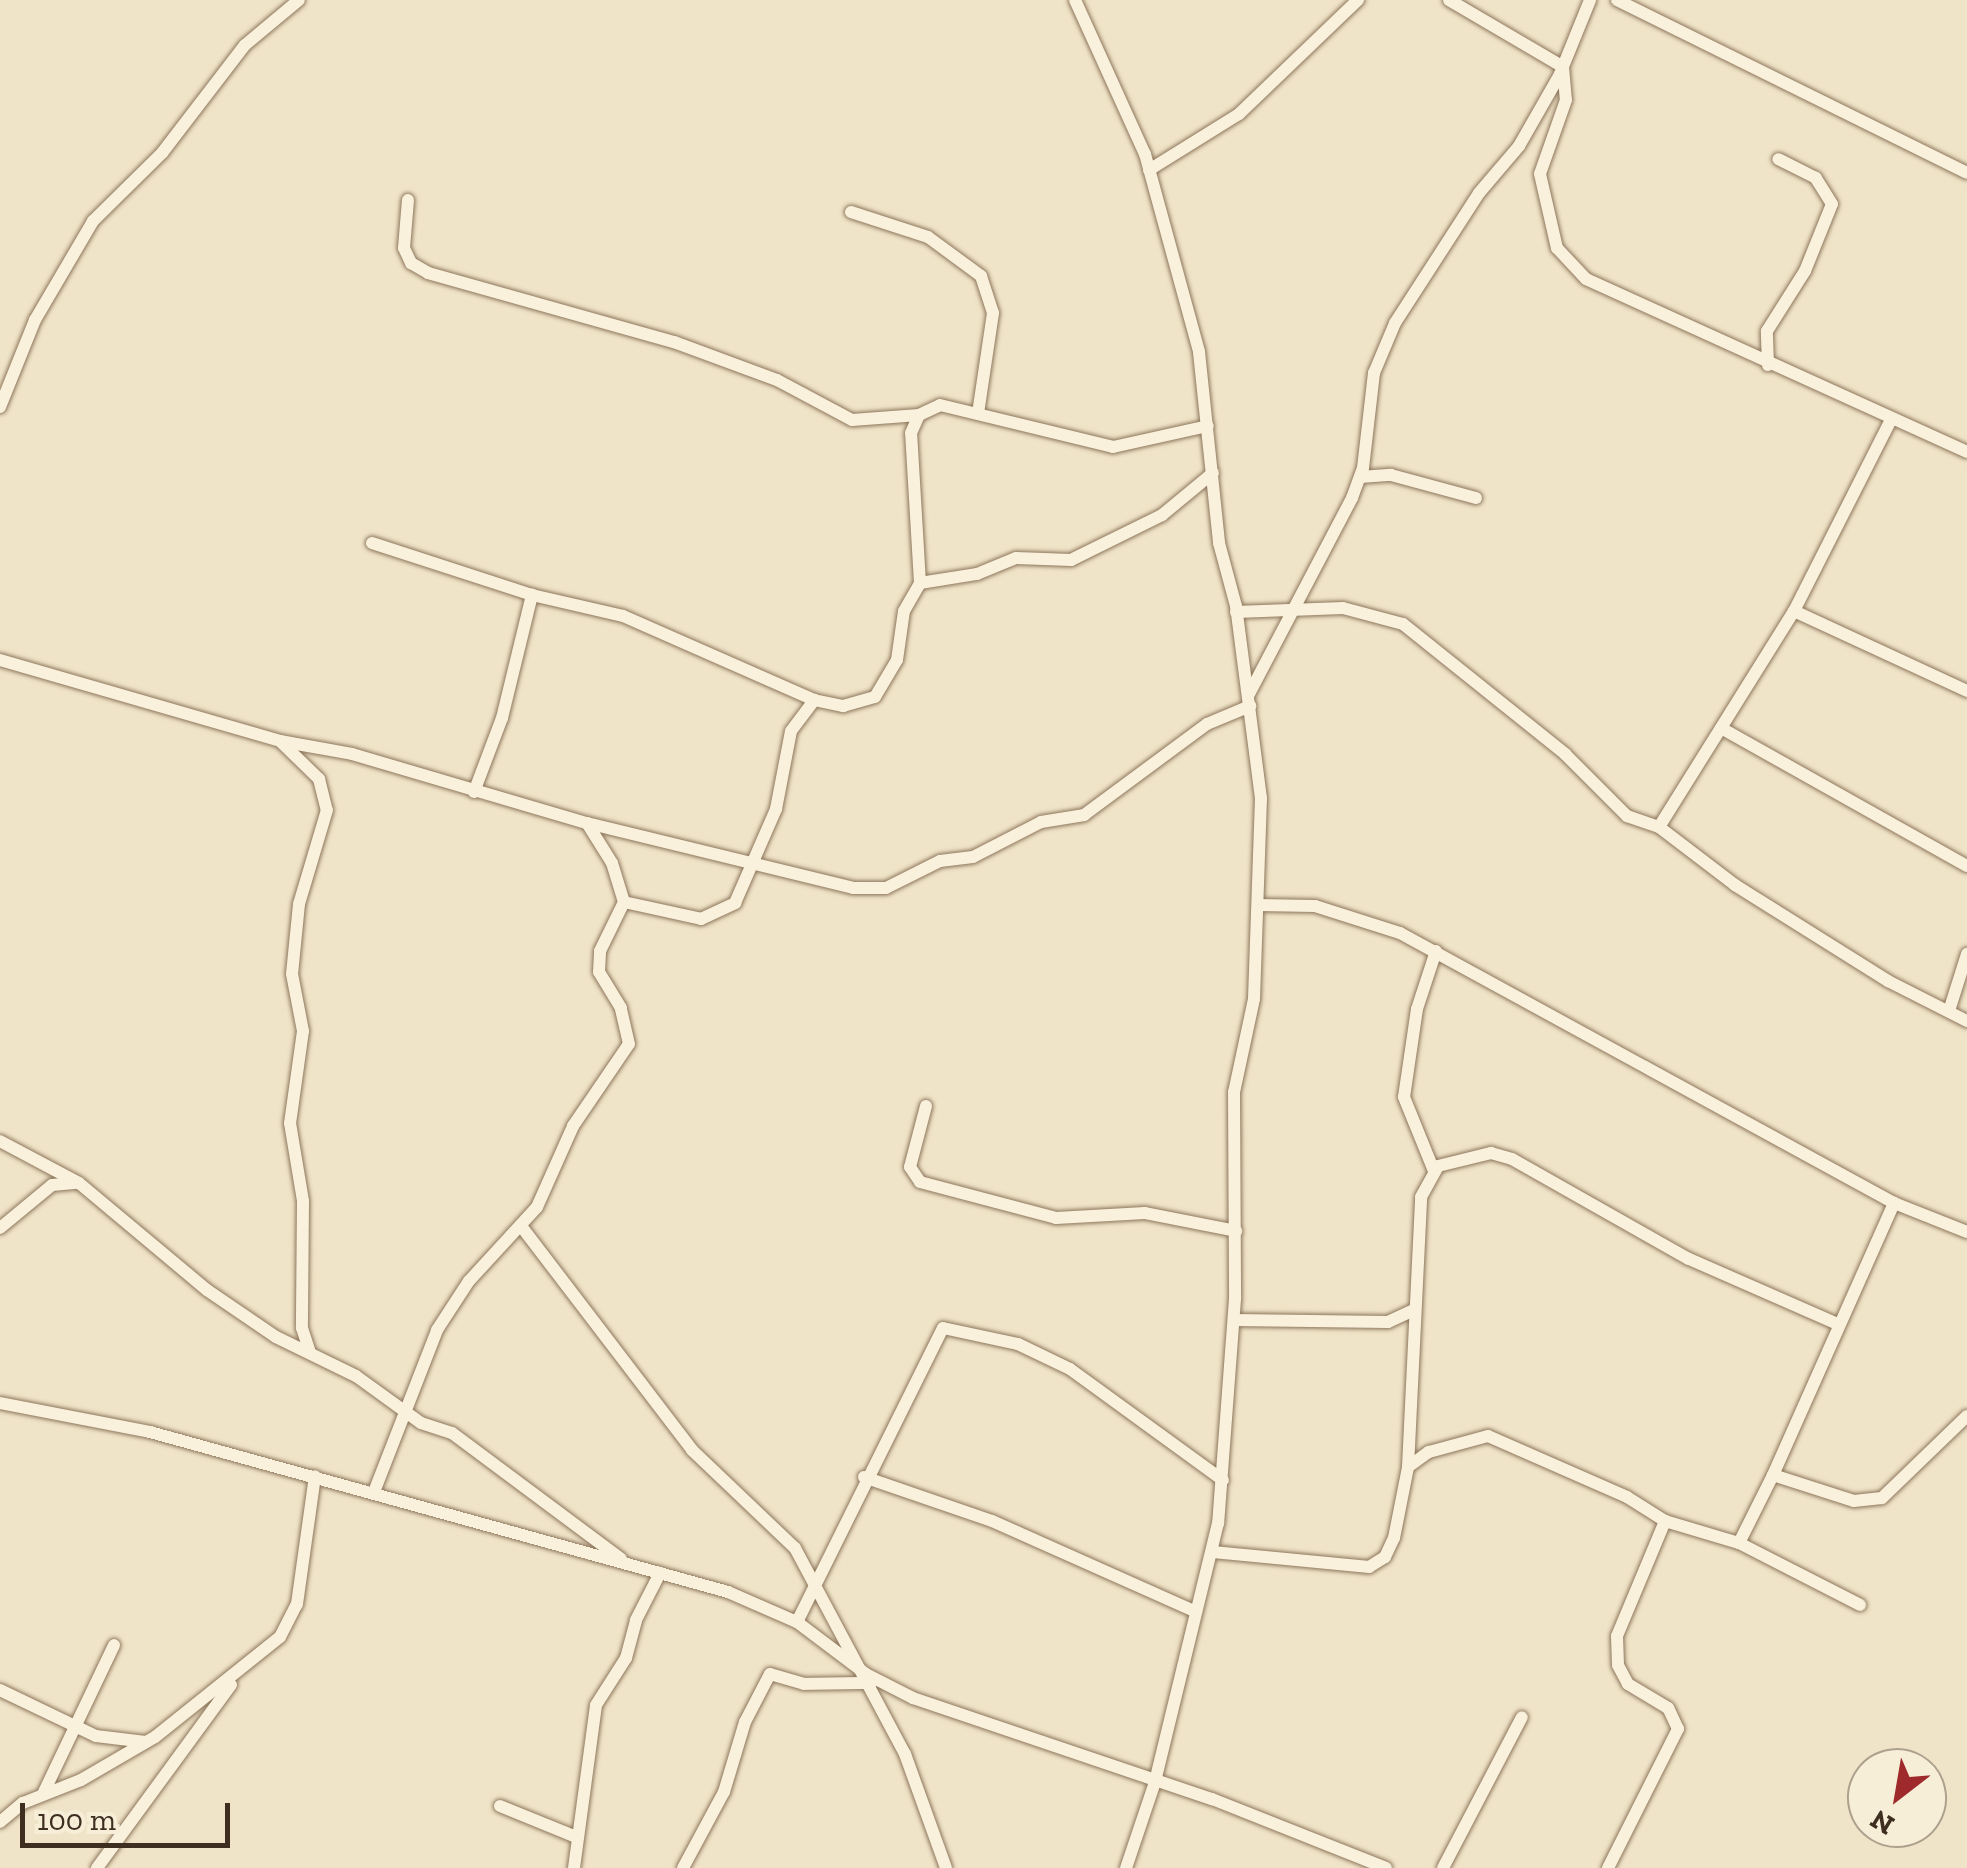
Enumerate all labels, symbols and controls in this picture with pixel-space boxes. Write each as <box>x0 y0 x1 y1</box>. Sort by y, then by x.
north arrow <box>1847 1748 1947 1848</box>
scale bar <box>25 1783 235 1845</box>
text: 100 m <box>37 1802 116 1838</box>
text: N <box>1865 1803 1900 1842</box>

